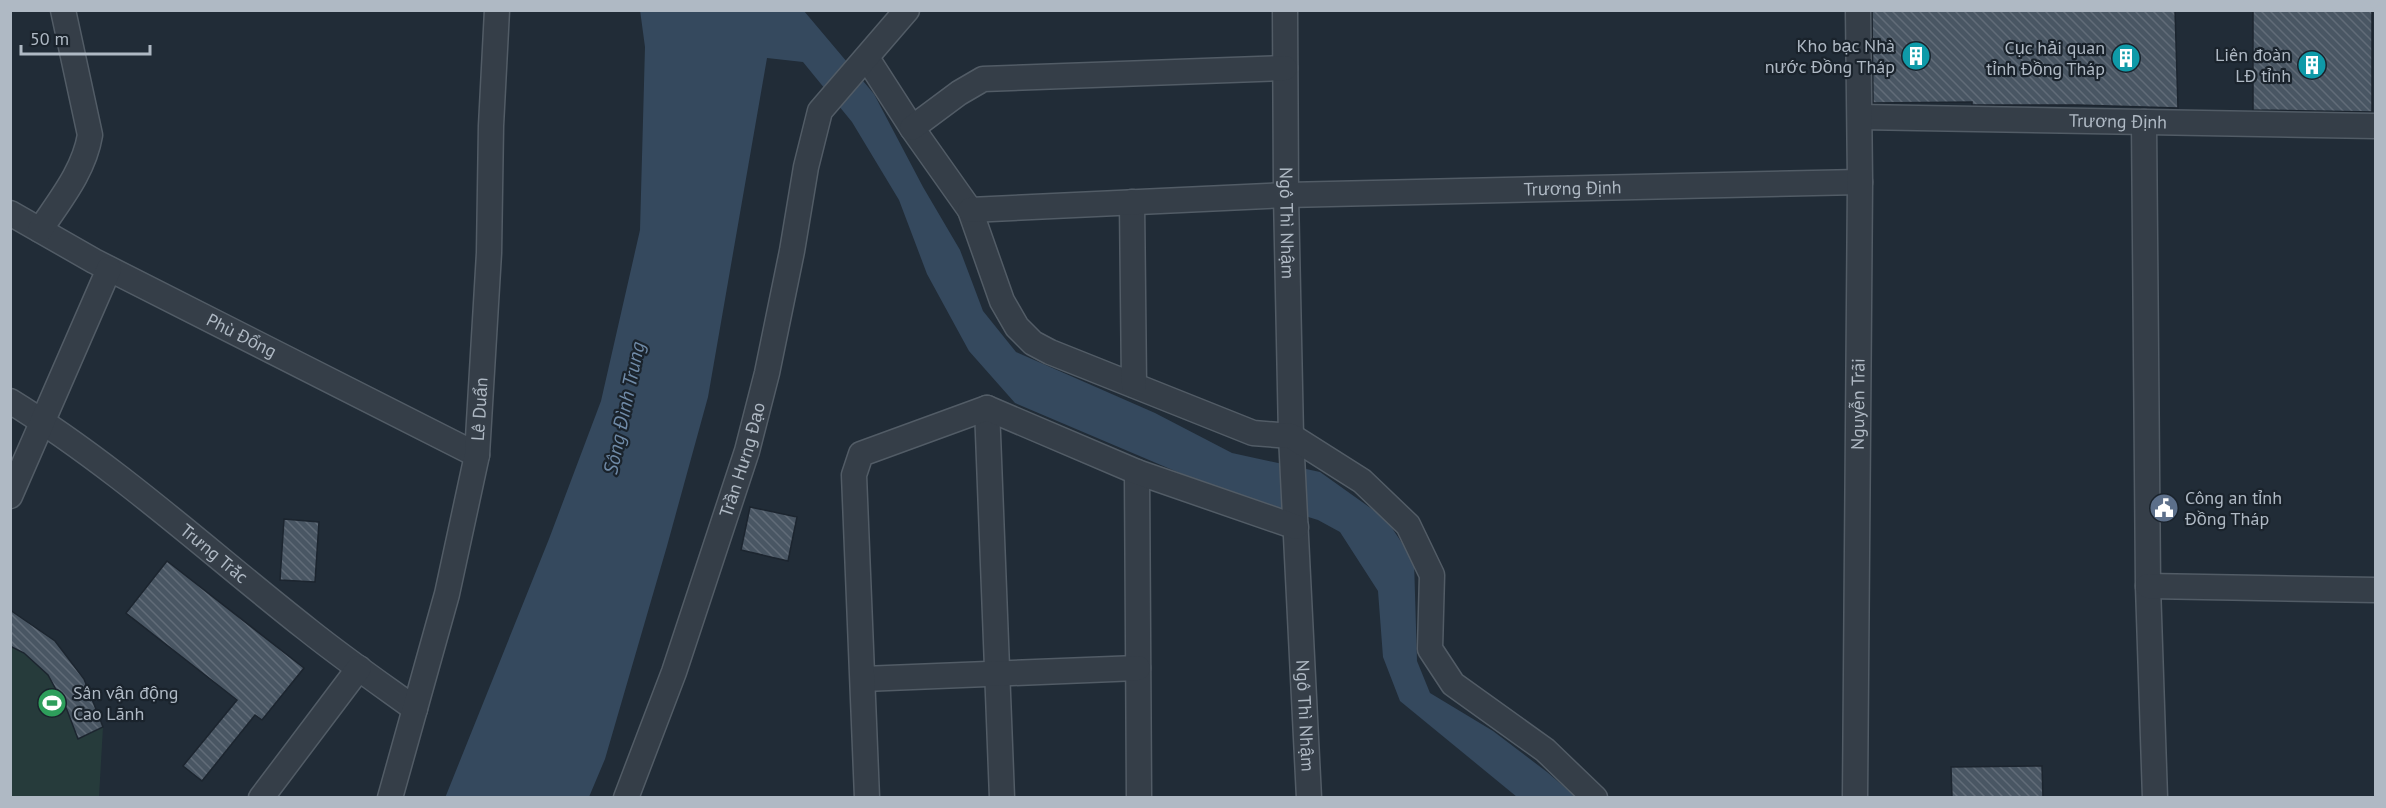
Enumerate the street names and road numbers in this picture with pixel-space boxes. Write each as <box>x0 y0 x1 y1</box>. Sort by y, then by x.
street label: Trương Định <box>2069 109 2167 133</box>
street label: Ngô Thì Nhậm <box>1275 167 1300 279</box>
street label: Trương Định <box>1523 175 1622 201</box>
street label: Phù Đổng <box>203 308 281 363</box>
street label: Nguyễn Trãi <box>1846 358 1870 450</box>
street label: Lê Duẩn <box>466 377 493 441</box>
street label: Trần Hưng Đạo <box>714 400 770 520</box>
street label: Trưng Trắc <box>176 519 253 588</box>
street label: Ngô Thì Nhậm <box>1291 659 1320 772</box>

